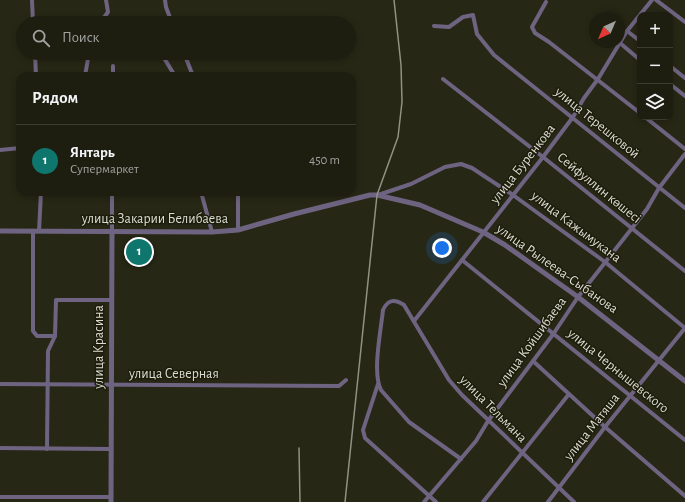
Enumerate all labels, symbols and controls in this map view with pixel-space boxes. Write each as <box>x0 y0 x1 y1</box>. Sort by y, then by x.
north arrow <box>589 12 625 48</box>
map controls <box>637 12 673 120</box>
button: + <box>637 12 673 48</box>
search box <box>16 16 356 60</box>
icon: search <box>30 27 52 49</box>
text: Поиск <box>62 30 100 45</box>
button: − <box>637 48 673 84</box>
street label: улица Терешковой <box>551 84 642 161</box>
button: layers <box>637 84 673 120</box>
text: Рядом <box>32 89 78 106</box>
street label: улица Буренкова <box>487 121 559 207</box>
text: Янтарь <box>70 145 115 160</box>
street label: Сейфуллин көшесі <box>554 150 644 226</box>
text: 1 <box>43 154 47 167</box>
text: 450 m <box>309 154 340 167</box>
text: Супермаркет <box>70 163 139 176</box>
street label: улица Кажымукана <box>528 188 624 266</box>
street label: улица Закарии Белибаева <box>81 212 229 226</box>
street label: улица Рылеева-Сыбанова <box>493 221 621 317</box>
pin: 1 <box>126 237 152 267</box>
your location <box>432 238 452 258</box>
street label: улица Койшибаева <box>494 294 569 390</box>
street label: улица Красина <box>92 305 106 390</box>
street label: улица Чернышевского <box>564 325 671 416</box>
street label: улица Северная <box>128 367 219 381</box>
street label: улица Тельмана <box>456 372 530 446</box>
street label: улица Матяша <box>561 390 623 464</box>

